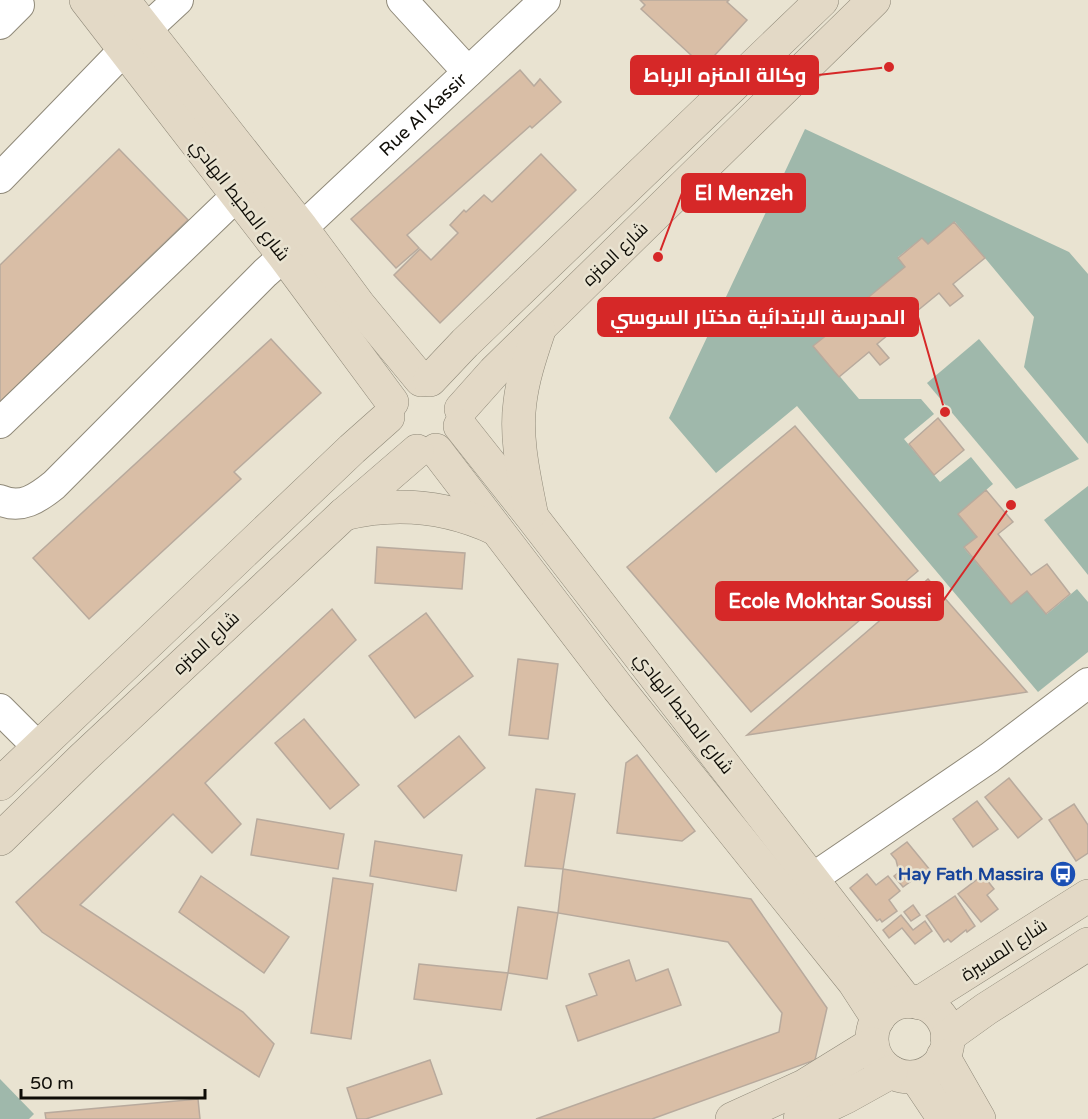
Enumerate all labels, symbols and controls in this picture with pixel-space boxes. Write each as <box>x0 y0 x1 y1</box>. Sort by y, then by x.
callout: وكالة المنزه الرباط <box>631 56 818 94</box>
text: وكالة المنزه الرباط <box>644 64 806 88</box>
street label: Rue Al Kassir <box>375 68 472 161</box>
street label: شارع المحيط الهادي <box>183 135 294 267</box>
callout: El Menzeh <box>682 174 805 212</box>
text: El Menzeh <box>695 182 793 206</box>
street label: شارع المنزه <box>578 217 653 291</box>
callout: المدرسة الابتدائية مختار السوسي <box>598 298 918 336</box>
text: المدرسة الابتدائية مختار السوسي <box>610 306 906 333</box>
callout: Ecole Mokhtar Soussi <box>716 582 943 620</box>
text: Ecole Mokhtar Soussi <box>728 590 932 614</box>
street label: شارع المنزه <box>168 607 244 680</box>
street label: شارع المحيط الهادي <box>627 648 738 780</box>
bus stop icon: Hay Fath Massira <box>1048 859 1078 889</box>
place label: Hay Fath Massira <box>898 863 1044 885</box>
street label: شارع المسيرة <box>957 914 1052 987</box>
scale bar <box>21 1062 206 1100</box>
text: 50 m <box>30 1072 74 1094</box>

